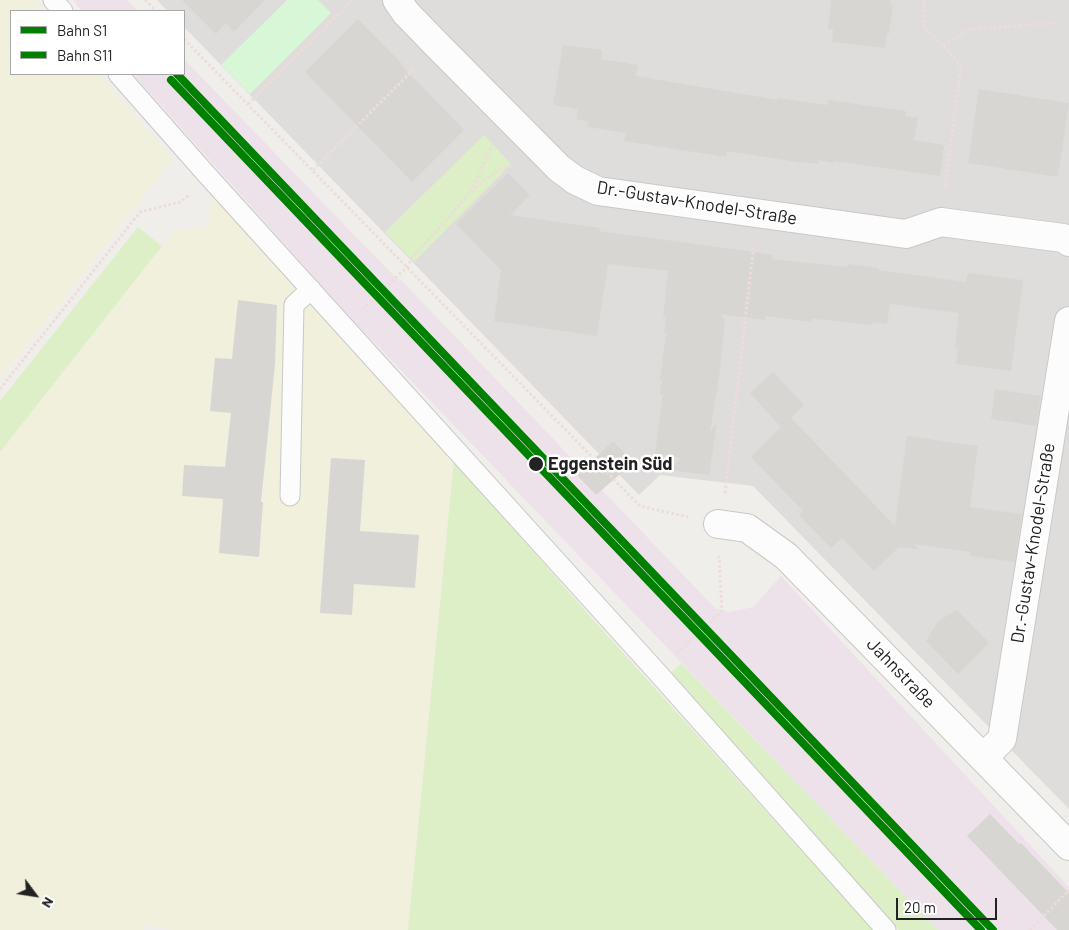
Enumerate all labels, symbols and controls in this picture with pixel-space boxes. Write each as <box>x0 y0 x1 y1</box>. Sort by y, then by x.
legend <box>10 10 185 75</box>
text: Bahn S1 <box>57 21 107 39</box>
text: Bahn S11 <box>57 46 112 64</box>
street label: Dr.-Gustav-Knodel-Straße <box>595 176 799 230</box>
street label: Dr.-Gustav-Knodel-Straße <box>1006 441 1060 645</box>
place label: Eggenstein Süd <box>548 453 673 475</box>
marker: Eggenstein Süd <box>527 455 545 473</box>
street label: Jahnstraße <box>862 633 940 713</box>
north arrow <box>10 870 60 920</box>
scale bar <box>899 888 1000 920</box>
text: N <box>39 895 58 911</box>
text: 20 m <box>904 898 936 916</box>

